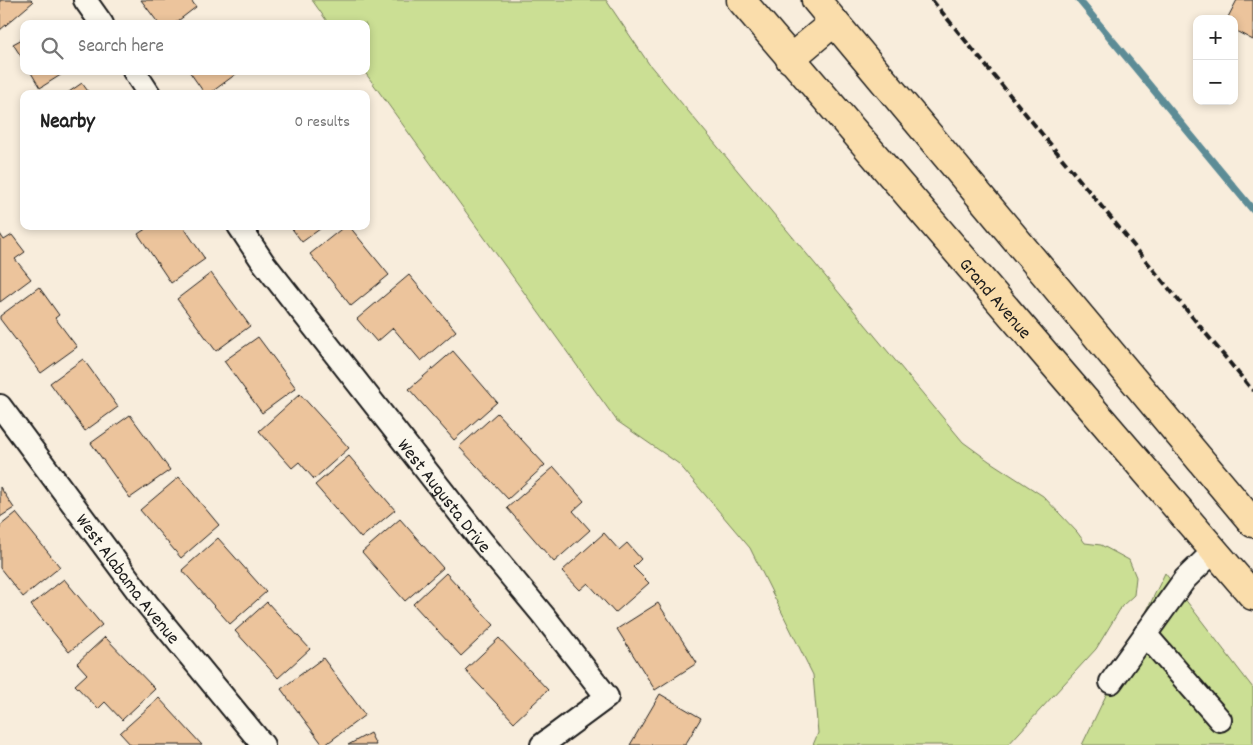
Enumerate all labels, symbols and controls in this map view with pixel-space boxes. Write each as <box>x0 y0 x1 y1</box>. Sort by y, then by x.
map controls <box>1193 15 1238 105</box>
button: + <box>1193 15 1238 60</box>
search box <box>20 20 370 75</box>
icon: search <box>38 34 66 62</box>
text: Search here <box>78 34 164 61</box>
button: − <box>1193 60 1238 105</box>
text: Nearby <box>40 108 95 138</box>
text: 0 results <box>295 111 350 134</box>
street label: Grand Avenue <box>951 253 1037 346</box>
street label: West Augusta Drive <box>389 434 496 560</box>
street label: West Alabama Avenue <box>68 509 185 651</box>

